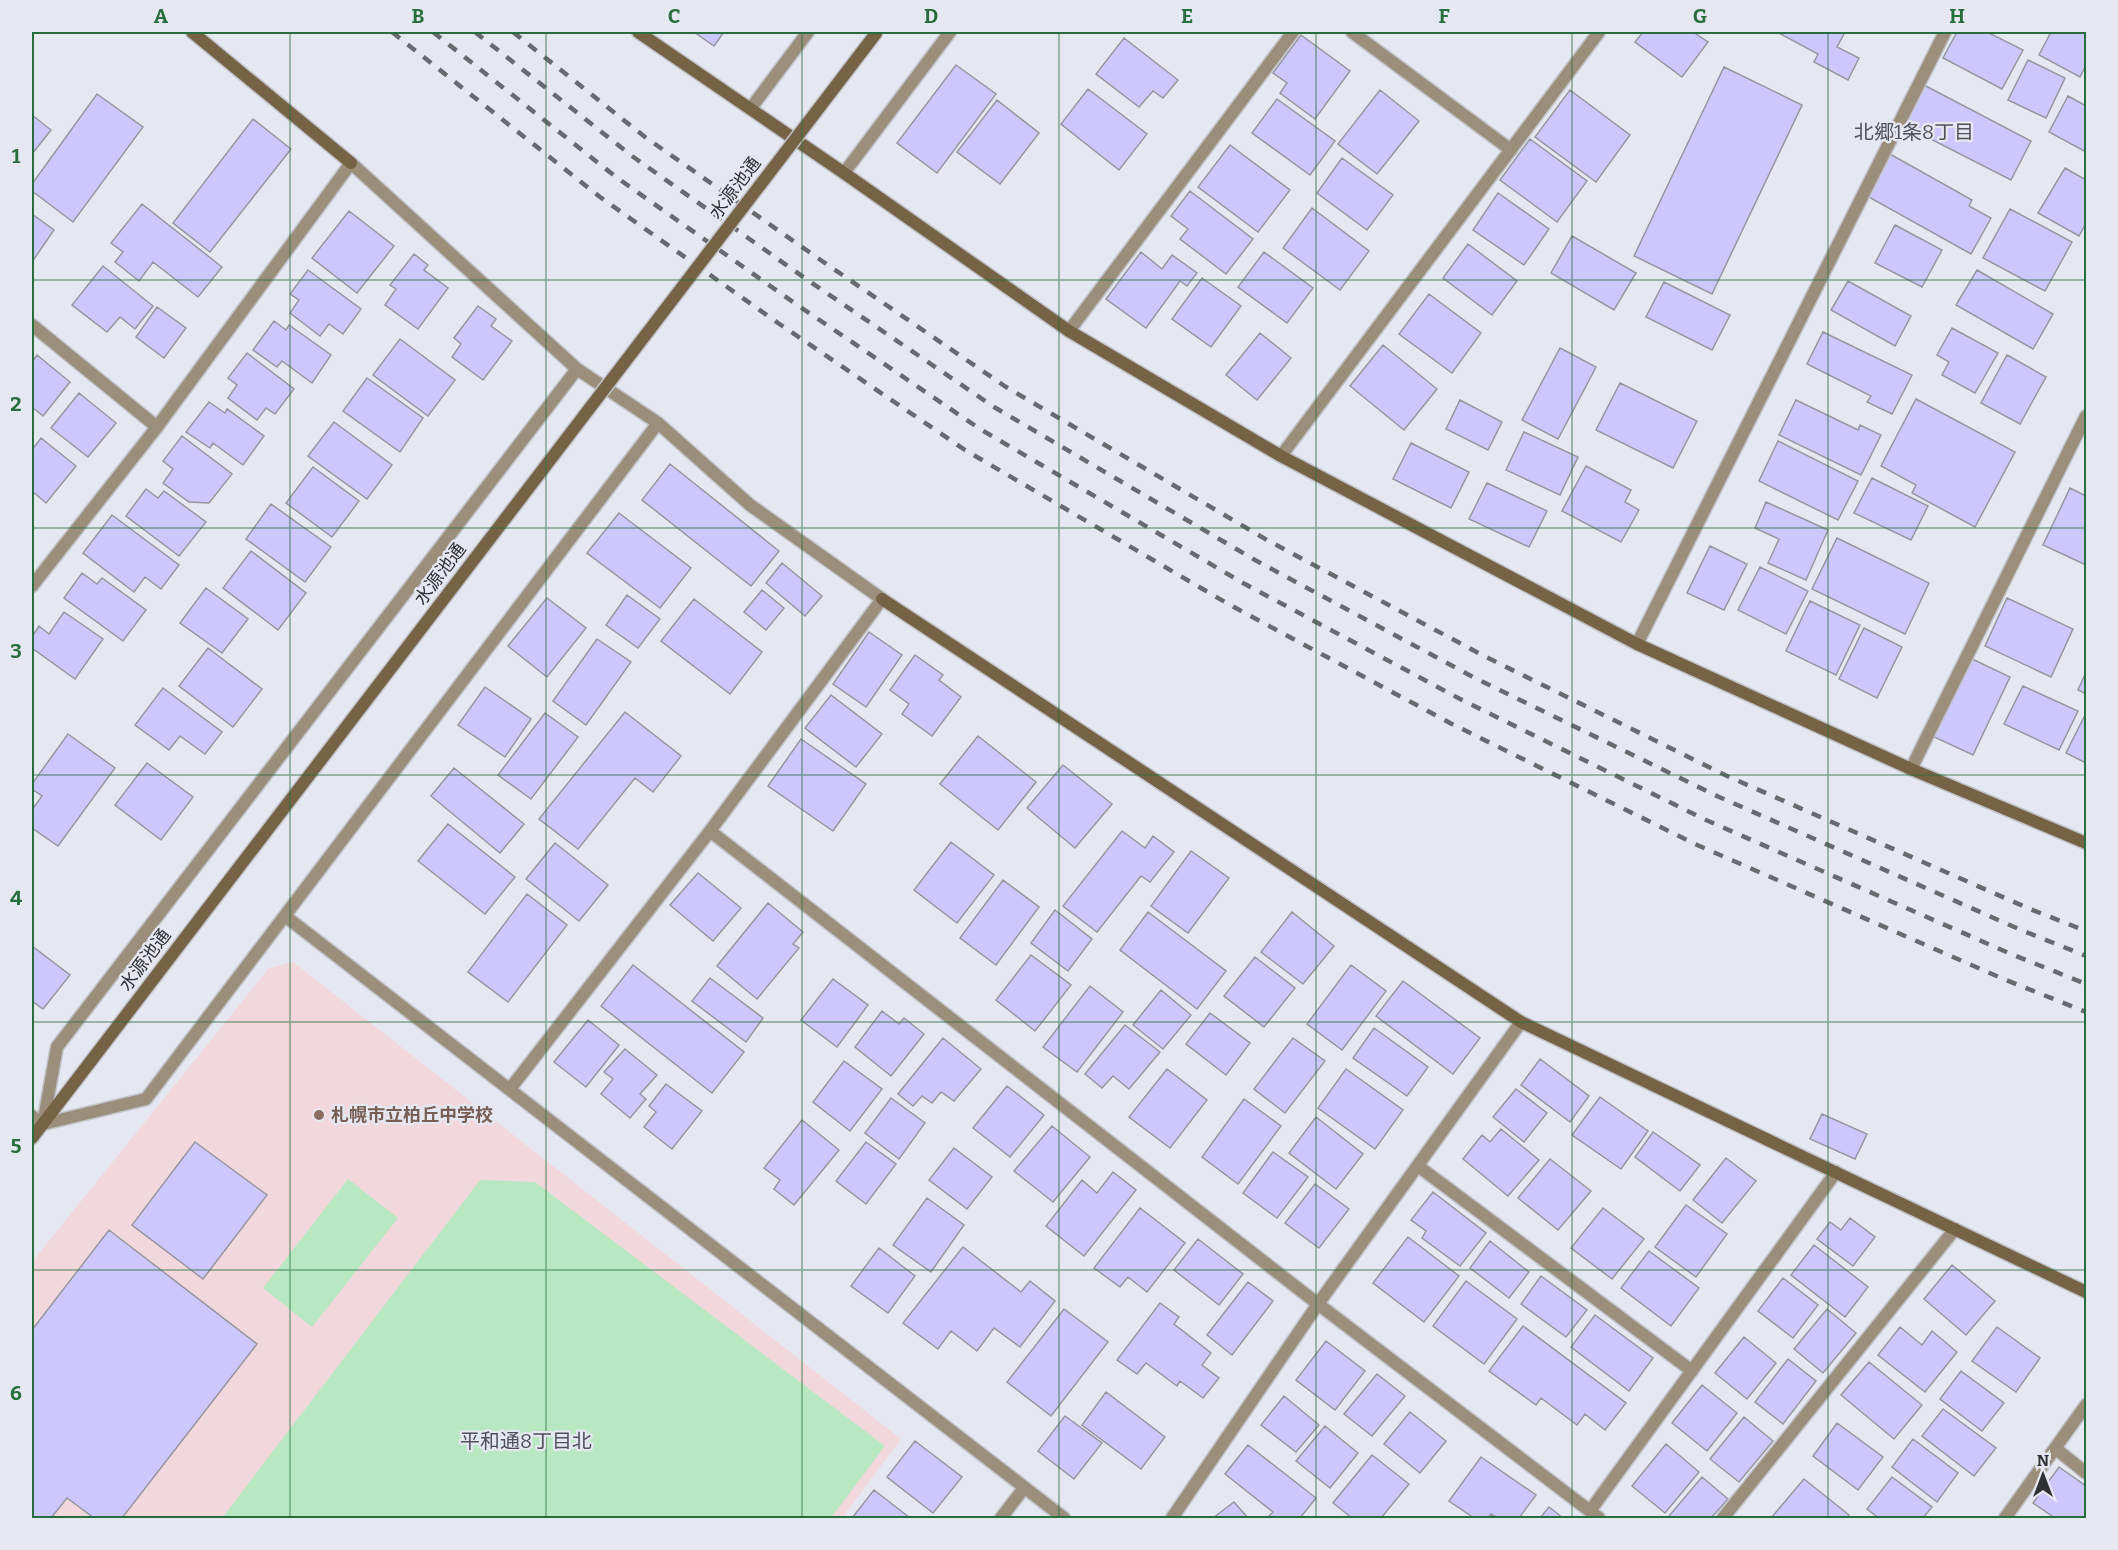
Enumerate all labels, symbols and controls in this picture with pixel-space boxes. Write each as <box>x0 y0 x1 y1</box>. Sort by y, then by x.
text: A <box>154 4 169 28</box>
text: B <box>412 4 425 28</box>
text: C <box>668 4 680 28</box>
text: D <box>924 4 938 28</box>
text: E <box>1181 4 1193 28</box>
text: F <box>1438 4 1450 28</box>
text: G <box>1693 4 1707 28</box>
text: H <box>1949 4 1965 28</box>
district label: 北郷1条8丁目 <box>1854 120 1974 144</box>
text: 1 <box>12 144 21 168</box>
street label: 水源池通 <box>705 153 765 223</box>
text: 2 <box>10 392 22 416</box>
street label: 水源池通 <box>410 539 470 609</box>
text: 3 <box>10 639 22 663</box>
text: 4 <box>10 886 22 910</box>
street label: 水源池通 <box>115 925 175 995</box>
place label: 札幌市立柏丘中学校 <box>331 1104 493 1126</box>
marker: 札幌市立柏丘中学校 <box>312 1108 326 1122</box>
text: 5 <box>11 1134 22 1158</box>
text: 6 <box>10 1381 22 1405</box>
district label: 平和通8丁目北 <box>460 1429 592 1453</box>
north arrow <box>2013 1445 2073 1505</box>
text: N <box>2037 1451 2049 1470</box>

